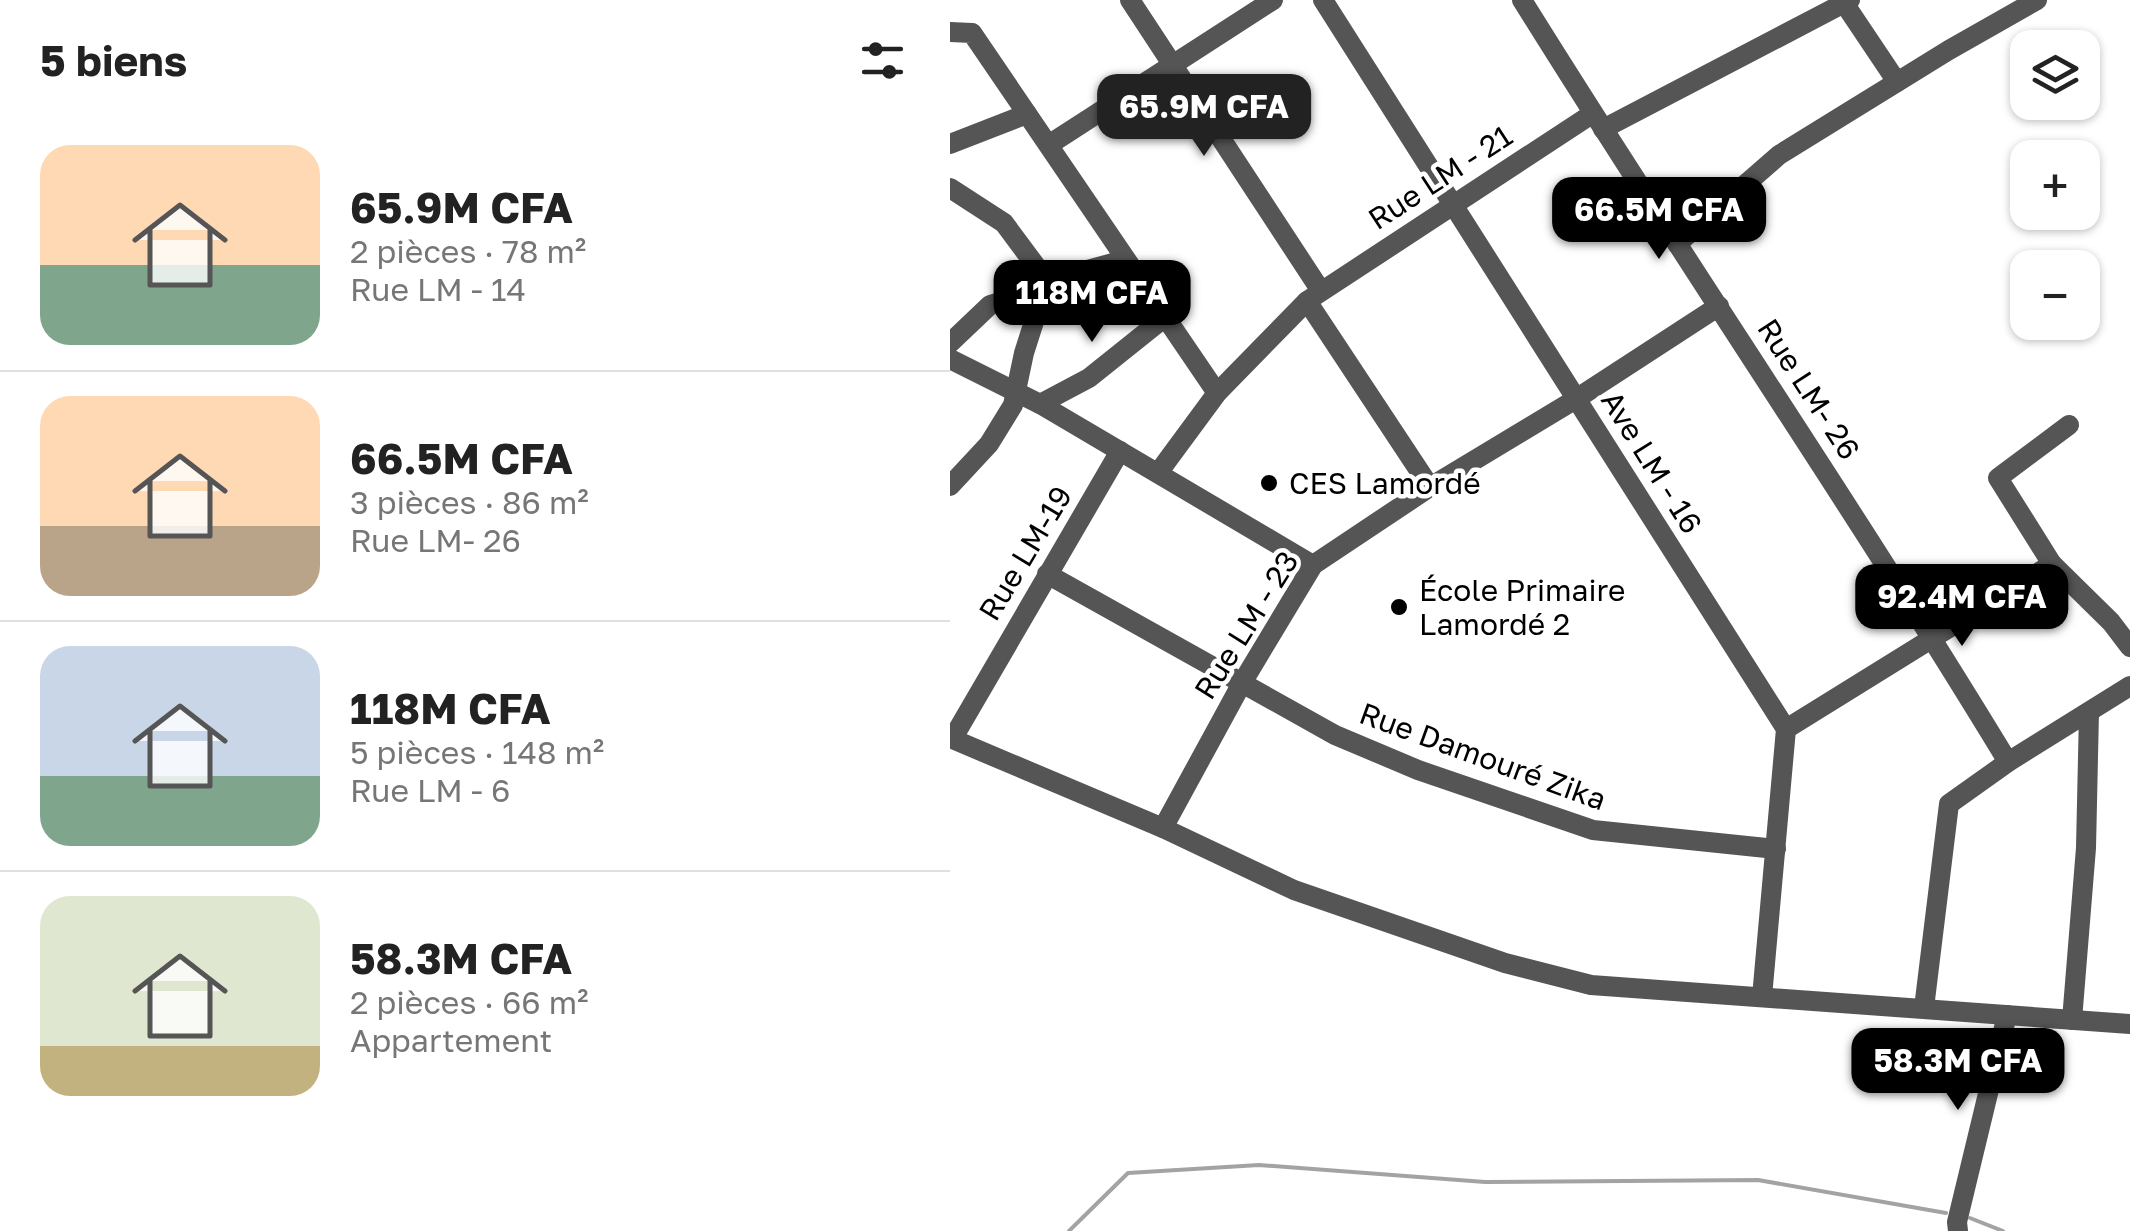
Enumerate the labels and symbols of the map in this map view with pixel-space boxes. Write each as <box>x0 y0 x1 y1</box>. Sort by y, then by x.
pin: 65.9M CFA <box>1090 74 1318 159</box>
street label: Rue LM - 21 <box>1361 117 1519 237</box>
pin: 66.5M CFA <box>1545 177 1773 262</box>
pin: 118M CFA <box>989 260 1195 345</box>
street label: Rue LM- 26 <box>1750 312 1868 466</box>
street label: Ave LM - 16 <box>1594 384 1710 540</box>
place label: CES Lamordé <box>1289 465 1481 501</box>
marker: CES Lamordé <box>1258 472 1280 494</box>
street label: Rue LM-19 <box>971 480 1079 626</box>
street label: Rue LM - 23 <box>1186 545 1306 705</box>
pin: 92.4M CFA <box>1848 564 2076 649</box>
place label: École Primaire Lamordé 2 <box>1419 572 1625 642</box>
marker: École Primaire Lamordé 2 <box>1388 596 1410 618</box>
street label: Rue Damouré Zika <box>1355 695 1611 817</box>
pin: 58.3M CFA <box>1844 1028 2072 1113</box>

